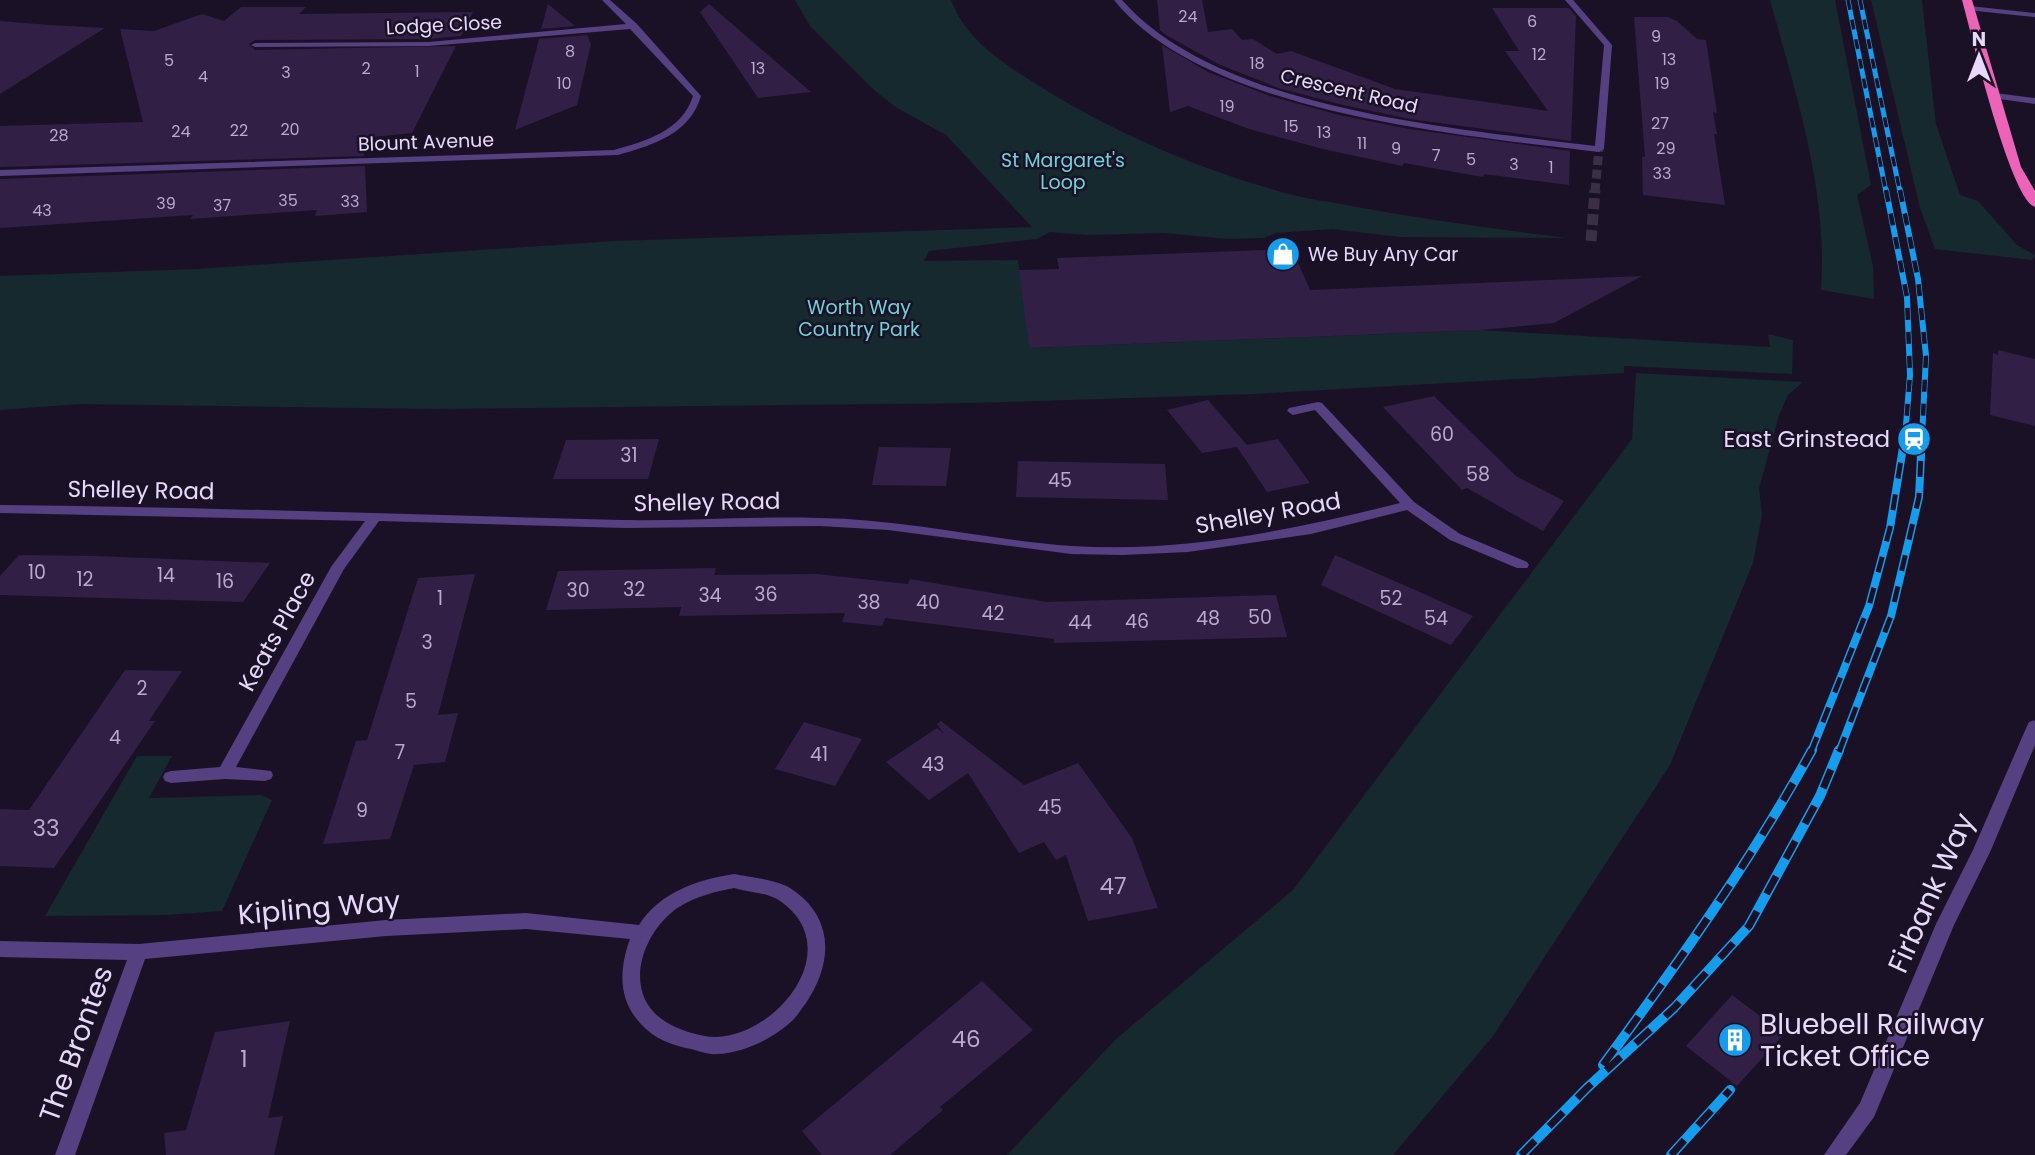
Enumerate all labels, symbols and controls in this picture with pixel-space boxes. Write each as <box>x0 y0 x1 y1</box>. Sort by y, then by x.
house number: 24 <box>1178 5 1198 28</box>
street label: Lodge Close <box>385 8 503 42</box>
house number: 6 <box>1527 10 1537 33</box>
north arrow <box>1944 21 2014 91</box>
house number: 9 <box>1651 25 1661 48</box>
text: N <box>1972 26 1986 53</box>
house number: 8 <box>565 40 575 63</box>
house number: 12 <box>1532 43 1546 66</box>
house number: 13 <box>1662 48 1676 71</box>
house number: 5 <box>164 49 174 72</box>
house number: 18 <box>1249 52 1265 75</box>
house number: 2 <box>361 57 371 80</box>
house number: 13 <box>751 57 765 80</box>
house number: 1 <box>414 60 420 83</box>
house number: 3 <box>281 61 291 84</box>
street label: Crescent Road <box>1278 62 1420 120</box>
house number: 4 <box>198 65 208 88</box>
house number: 10 <box>556 72 572 95</box>
house number: 19 <box>1654 72 1670 95</box>
house number: 19 <box>1219 95 1235 118</box>
house number: 27 <box>1651 112 1669 135</box>
house number: 15 <box>1283 115 1299 138</box>
house number: 20 <box>280 118 300 141</box>
house number: 22 <box>230 119 248 142</box>
house number: 24 <box>171 120 191 143</box>
house number: 13 <box>1317 121 1331 144</box>
house number: 28 <box>49 124 69 147</box>
street label: Blount Avenue <box>358 126 494 158</box>
house number: 11 <box>1357 132 1367 155</box>
house number: 9 <box>1391 137 1401 160</box>
house number: 29 <box>1656 137 1676 160</box>
house number: 7 <box>1432 144 1441 167</box>
park label: St Margaret's Loop <box>1001 147 1125 196</box>
house number: 5 <box>1466 148 1476 171</box>
house number: 3 <box>1509 153 1519 176</box>
house number: 1 <box>1548 156 1554 179</box>
house number: 33 <box>1653 162 1671 185</box>
house number: 35 <box>278 189 298 212</box>
house number: 33 <box>341 190 359 213</box>
house number: 39 <box>156 192 176 215</box>
house number: 37 <box>213 194 231 217</box>
house number: 43 <box>32 199 52 222</box>
shop icon: We Buy Any Car <box>1264 235 1302 273</box>
place label: We Buy Any Car <box>1308 241 1458 268</box>
park label: Worth Way Country Park <box>798 294 920 343</box>
station icon: East Grinstead <box>1895 420 1933 458</box>
house number: 60 <box>1430 421 1454 448</box>
place label: East Grinstead <box>1724 423 1890 455</box>
house number: 31 <box>620 442 638 469</box>
house number: 58 <box>1466 461 1490 488</box>
house number: 45 <box>1048 467 1072 494</box>
street label: Shelley Road <box>67 473 215 507</box>
street label: Shelley Road <box>1193 484 1343 542</box>
street label: Shelley Road <box>633 485 781 519</box>
house number: 10 <box>28 559 46 586</box>
house number: 14 <box>157 562 175 589</box>
street label: Keats Place <box>231 565 323 697</box>
house number: 12 <box>76 566 94 593</box>
house number: 16 <box>216 568 234 595</box>
house number: 32 <box>623 576 645 603</box>
house number: 30 <box>566 577 590 604</box>
house number: 36 <box>754 581 778 608</box>
house number: 34 <box>698 582 722 609</box>
house number: 1 <box>437 585 443 612</box>
house number: 52 <box>1380 585 1403 612</box>
house number: 38 <box>857 589 881 616</box>
house number: 40 <box>916 589 940 616</box>
house number: 42 <box>982 600 1005 627</box>
house number: 50 <box>1248 604 1272 631</box>
house number: 48 <box>1196 605 1220 632</box>
house number: 54 <box>1424 605 1448 632</box>
house number: 46 <box>1125 608 1149 635</box>
house number: 44 <box>1068 609 1092 636</box>
house number: 3 <box>421 629 433 656</box>
house number: 2 <box>137 675 148 702</box>
house number: 5 <box>405 688 417 715</box>
house number: 4 <box>109 724 121 751</box>
house number: 7 <box>395 739 405 766</box>
house number: 41 <box>810 741 828 768</box>
house number: 43 <box>921 751 945 778</box>
house number: 45 <box>1038 794 1062 821</box>
house number: 9 <box>356 797 368 824</box>
street label: Firbank Way <box>1878 807 1984 979</box>
house number: 33 <box>32 812 60 844</box>
house number: 47 <box>1099 870 1127 902</box>
street label: Kipling Way <box>236 881 402 935</box>
street label: The Brontes <box>30 960 122 1128</box>
place label: Bluebell Railway Ticket Office <box>1760 1005 1984 1076</box>
building icon: Bluebell Railway Ticket Office <box>1716 1021 1754 1059</box>
house number: 46 <box>951 1023 981 1055</box>
house number: 1 <box>240 1043 248 1075</box>

